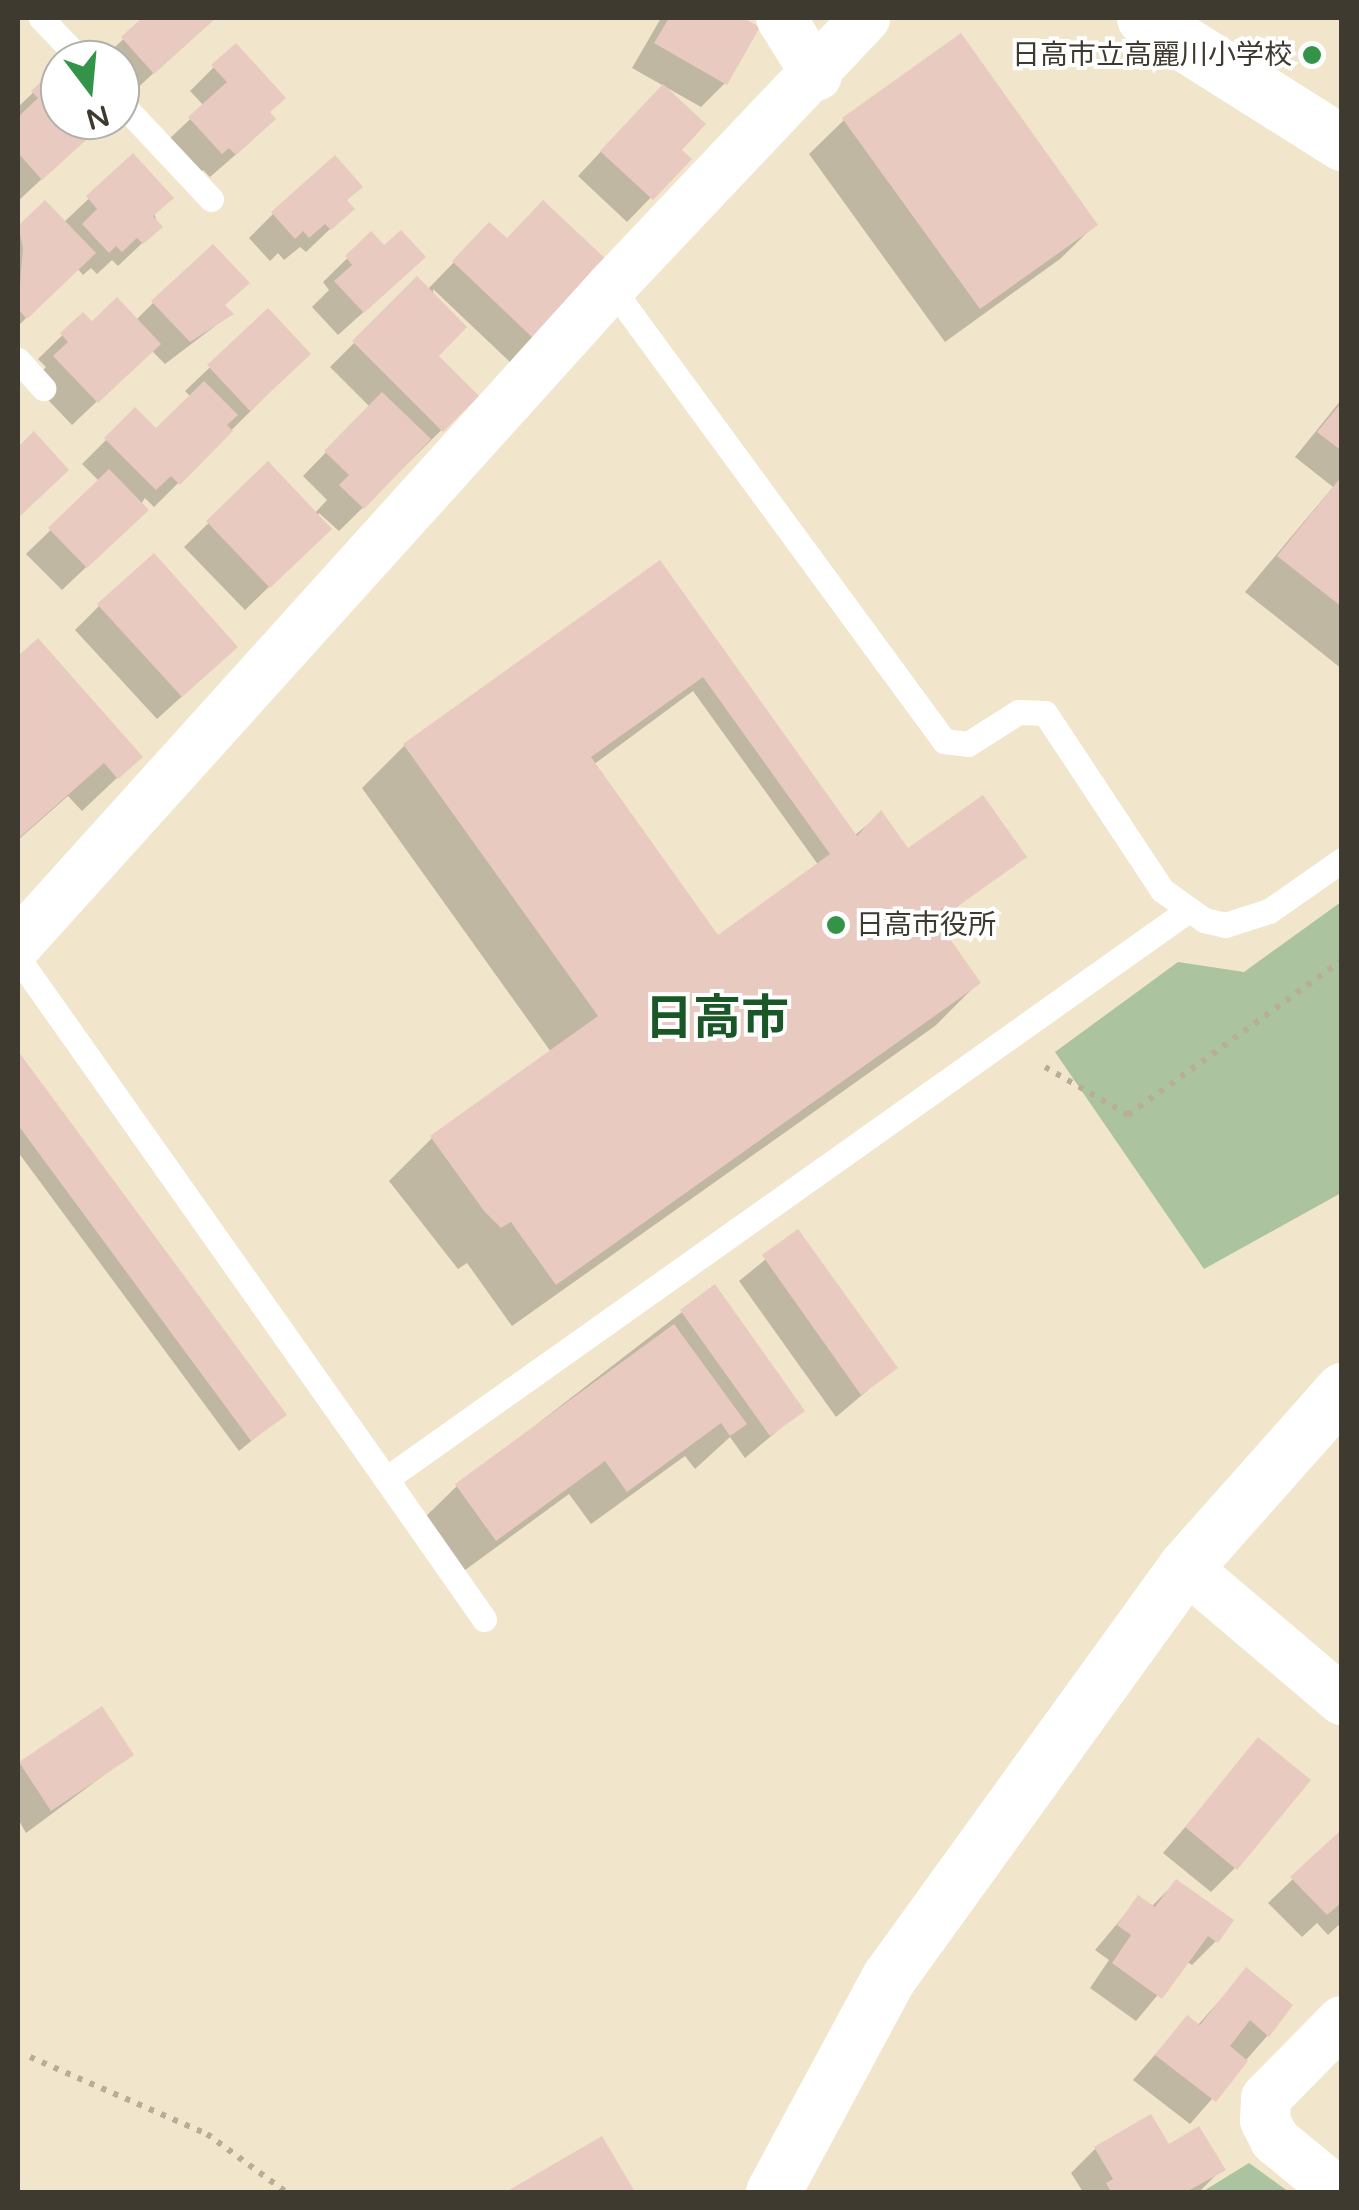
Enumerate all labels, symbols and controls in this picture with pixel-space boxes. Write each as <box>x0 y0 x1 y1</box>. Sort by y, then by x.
place label: 日高市立高麗川小学校 <box>1012 38 1292 72</box>
north arrow <box>40 40 140 140</box>
marker: 日高市立高麗川小学校 <box>1301 44 1323 66</box>
text: N <box>82 97 113 136</box>
place label: 日高市役所 <box>856 908 996 942</box>
marker: 日高市役所 <box>825 914 847 936</box>
district label: 日高市 <box>645 991 789 1049</box>

